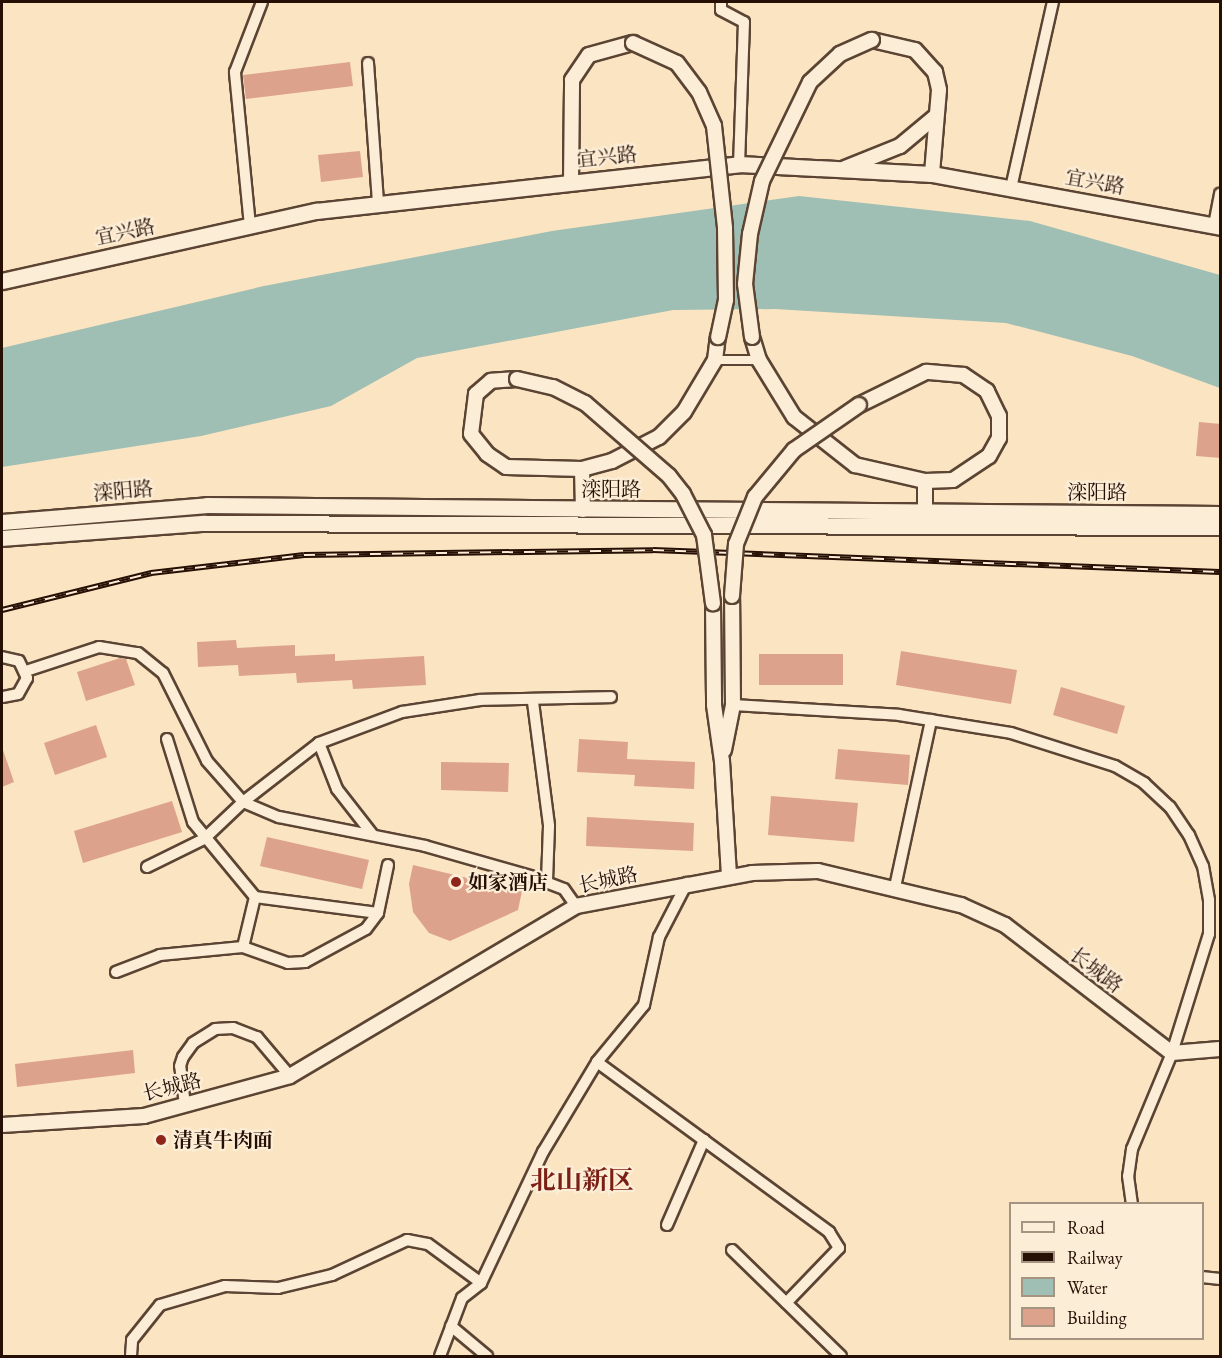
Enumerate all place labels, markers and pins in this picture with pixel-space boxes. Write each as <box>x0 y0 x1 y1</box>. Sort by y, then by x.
place label: 如家酒店 <box>468 870 548 894</box>
marker: 如家酒店 <box>449 875 463 889</box>
place label: 清真牛肉面 <box>173 1128 273 1152</box>
marker: 清真牛肉面 <box>154 1133 168 1147</box>

